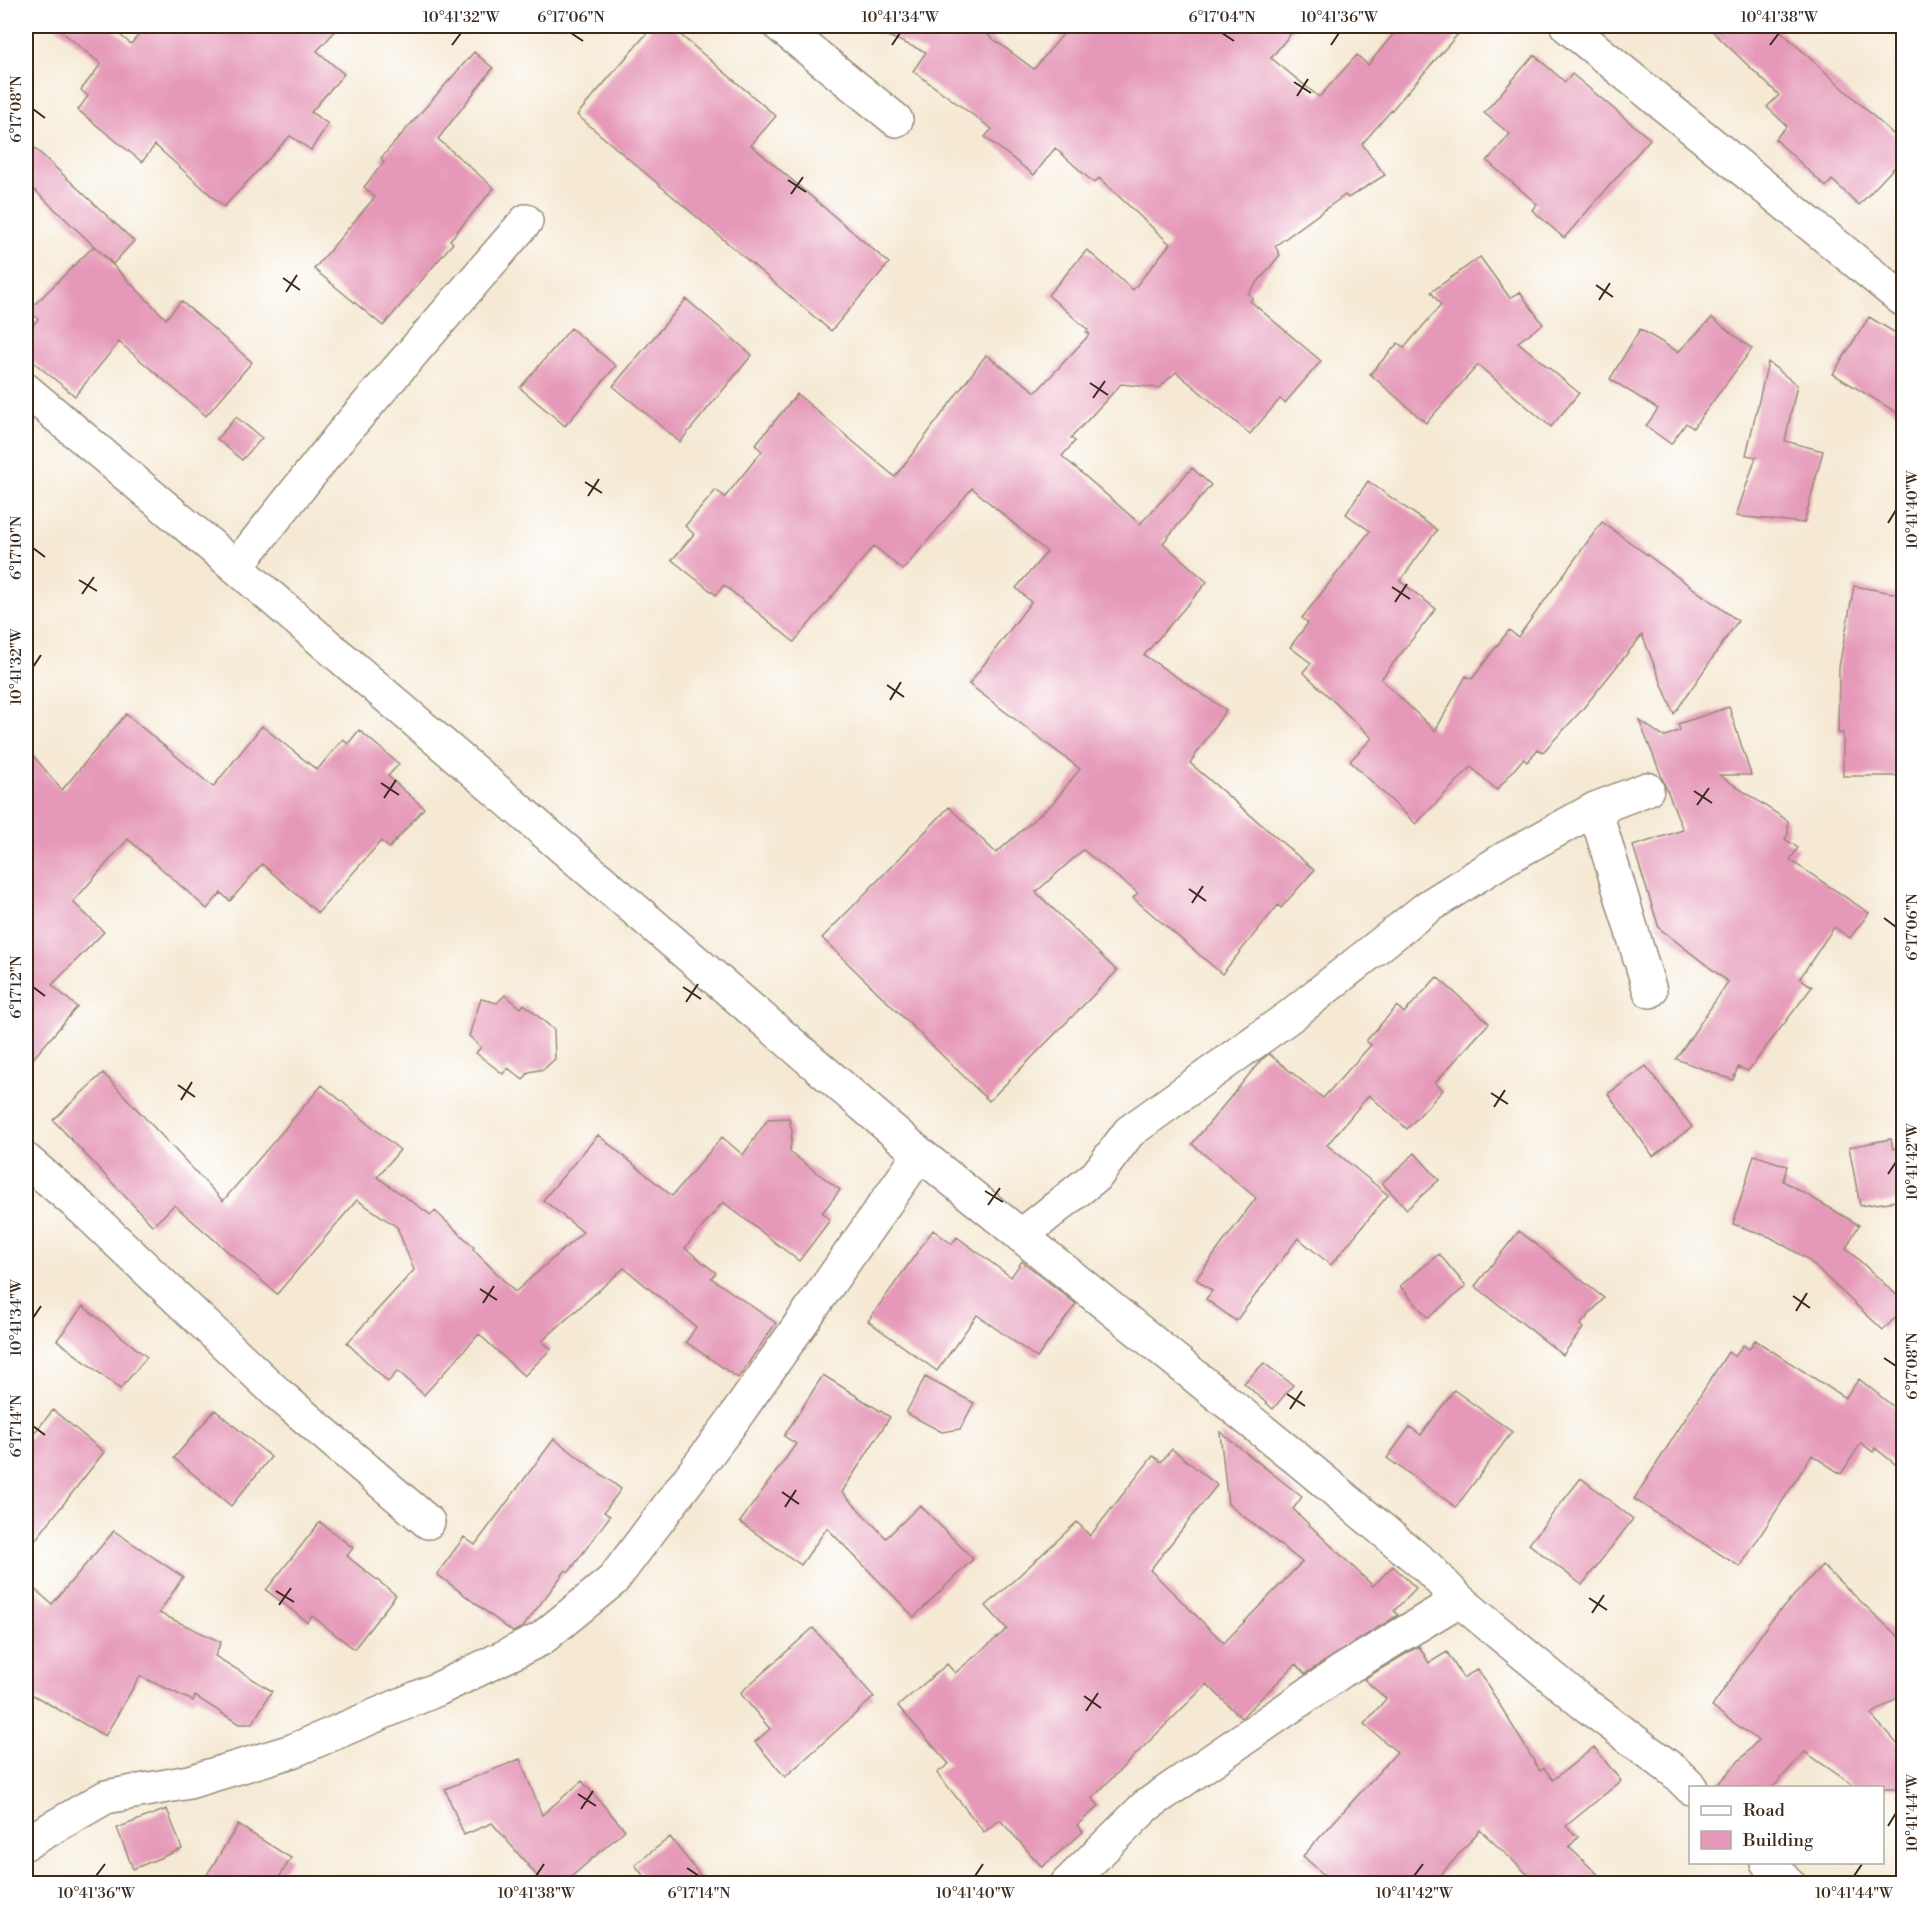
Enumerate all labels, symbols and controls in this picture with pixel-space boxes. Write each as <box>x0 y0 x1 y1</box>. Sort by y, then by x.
text: 10°41'32"W <box>423 8 500 27</box>
text: 6°17'06"N <box>537 8 605 27</box>
text: 10°41'34"W <box>861 8 939 27</box>
text: 6°17'04"N <box>1188 8 1256 27</box>
text: 10°41'36"W <box>1300 8 1378 27</box>
text: 10°41'38"W <box>1740 8 1818 27</box>
text: 6°17'08"N <box>7 75 26 143</box>
text: 10°41'40"W <box>1903 470 1922 549</box>
text: 6°17'10"N <box>7 516 26 580</box>
text: 10°41'32"W <box>7 628 26 705</box>
text: 6°17'06"N <box>1903 893 1922 961</box>
text: 6°17'12"N <box>7 955 26 1019</box>
text: 10°41'42"W <box>1903 1123 1922 1201</box>
text: 10°41'34"W <box>7 1279 26 1357</box>
text: 6°17'08"N <box>1903 1332 1922 1400</box>
text: 6°17'14"N <box>7 1394 26 1458</box>
text: 10°41'44"W <box>1903 1774 1922 1852</box>
legend <box>1689 1786 1884 1864</box>
text: Road <box>1743 1799 1786 1822</box>
text: Building <box>1742 1829 1814 1852</box>
text: 10°41'36"W <box>57 1884 135 1903</box>
text: 10°41'38"W <box>497 1884 575 1903</box>
text: 6°17'14"N <box>667 1884 731 1903</box>
text: 10°41'40"W <box>936 1884 1015 1903</box>
text: 10°41'42"W <box>1375 1884 1453 1903</box>
text: 10°41'44"W <box>1815 1884 1893 1903</box>

